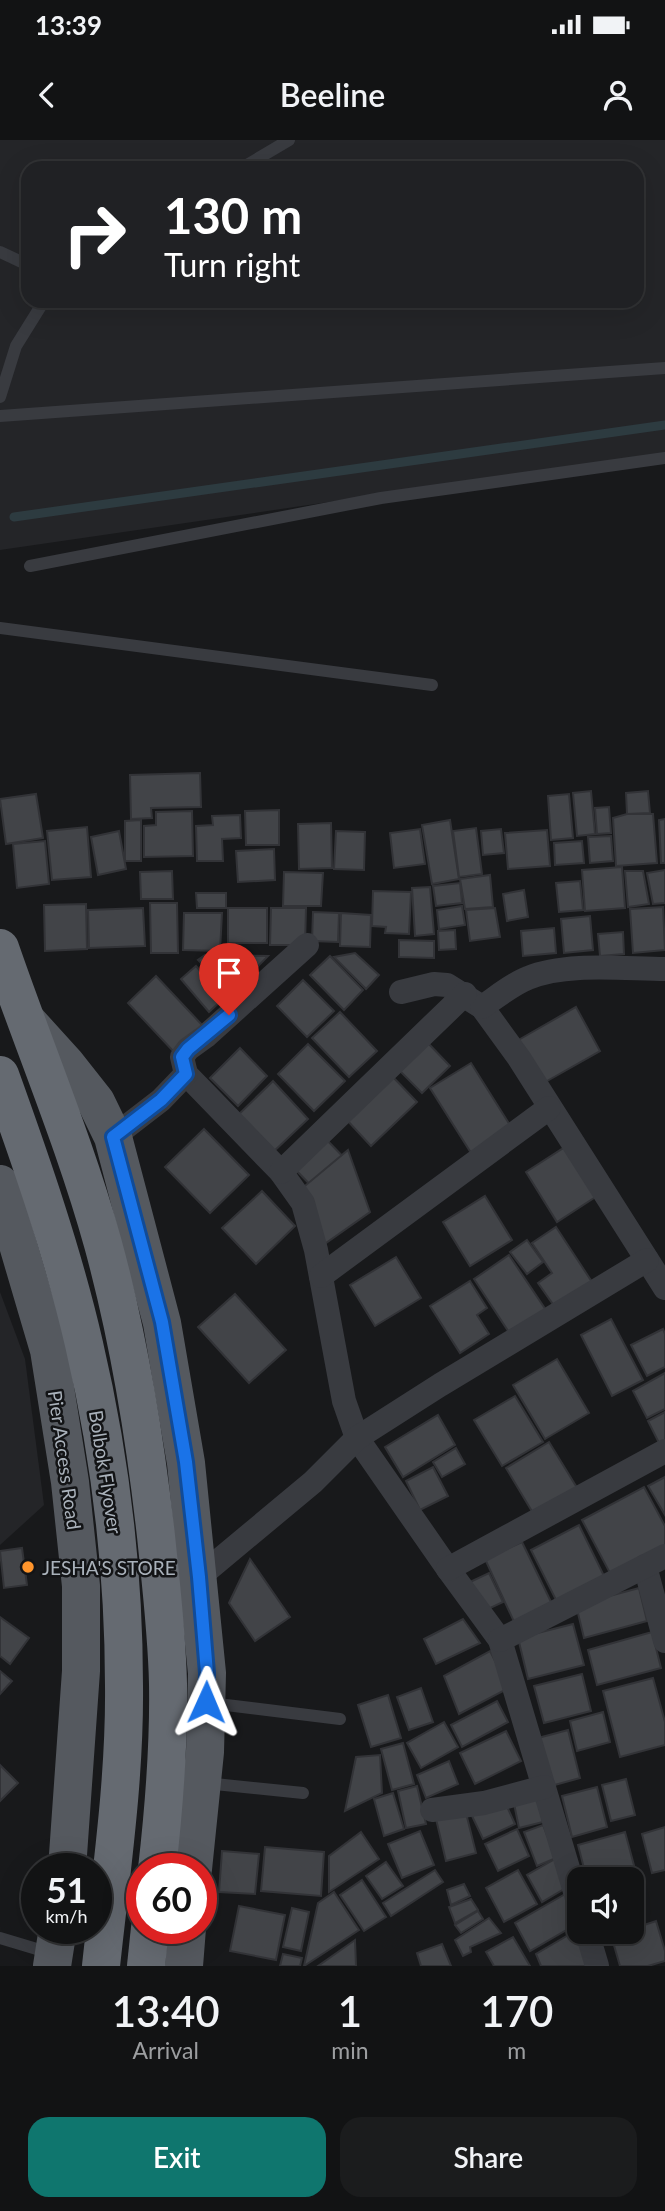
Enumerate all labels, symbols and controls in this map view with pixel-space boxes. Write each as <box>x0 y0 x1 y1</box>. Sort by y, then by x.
text: 13:39 <box>35 9 102 41</box>
text: Beeline <box>280 75 385 114</box>
icon: back <box>28 76 66 114</box>
icon: person <box>599 76 637 114</box>
text: 130 m <box>164 186 302 244</box>
icon: right <box>49 189 140 280</box>
text: Turn right <box>164 245 300 284</box>
pin <box>199 943 259 1015</box>
icon: arrive <box>210 954 248 992</box>
street label: Pier Access Road <box>44 1389 86 1531</box>
street label: Bolbok Flyover <box>85 1409 127 1536</box>
place label: JESHA'S STORE <box>42 1556 176 1579</box>
marker: JESHA'S STORE <box>20 1559 36 1575</box>
position arrow <box>169 1665 243 1739</box>
speed limit sign: 60 <box>126 1853 217 1944</box>
map controls <box>567 1867 644 1944</box>
button: sound <box>567 1867 644 1944</box>
text: 51 <box>46 1868 87 1910</box>
text: km/h <box>45 1905 88 1927</box>
text: 13:40 <box>112 1986 220 2036</box>
text: 1 <box>338 1986 362 2036</box>
text: 170 <box>480 1986 553 2036</box>
text: Arrival <box>133 2036 199 2064</box>
text: min <box>331 2036 369 2064</box>
text: m <box>507 2036 526 2064</box>
button: Exit <box>28 2117 326 2197</box>
button: Share <box>340 2117 637 2197</box>

